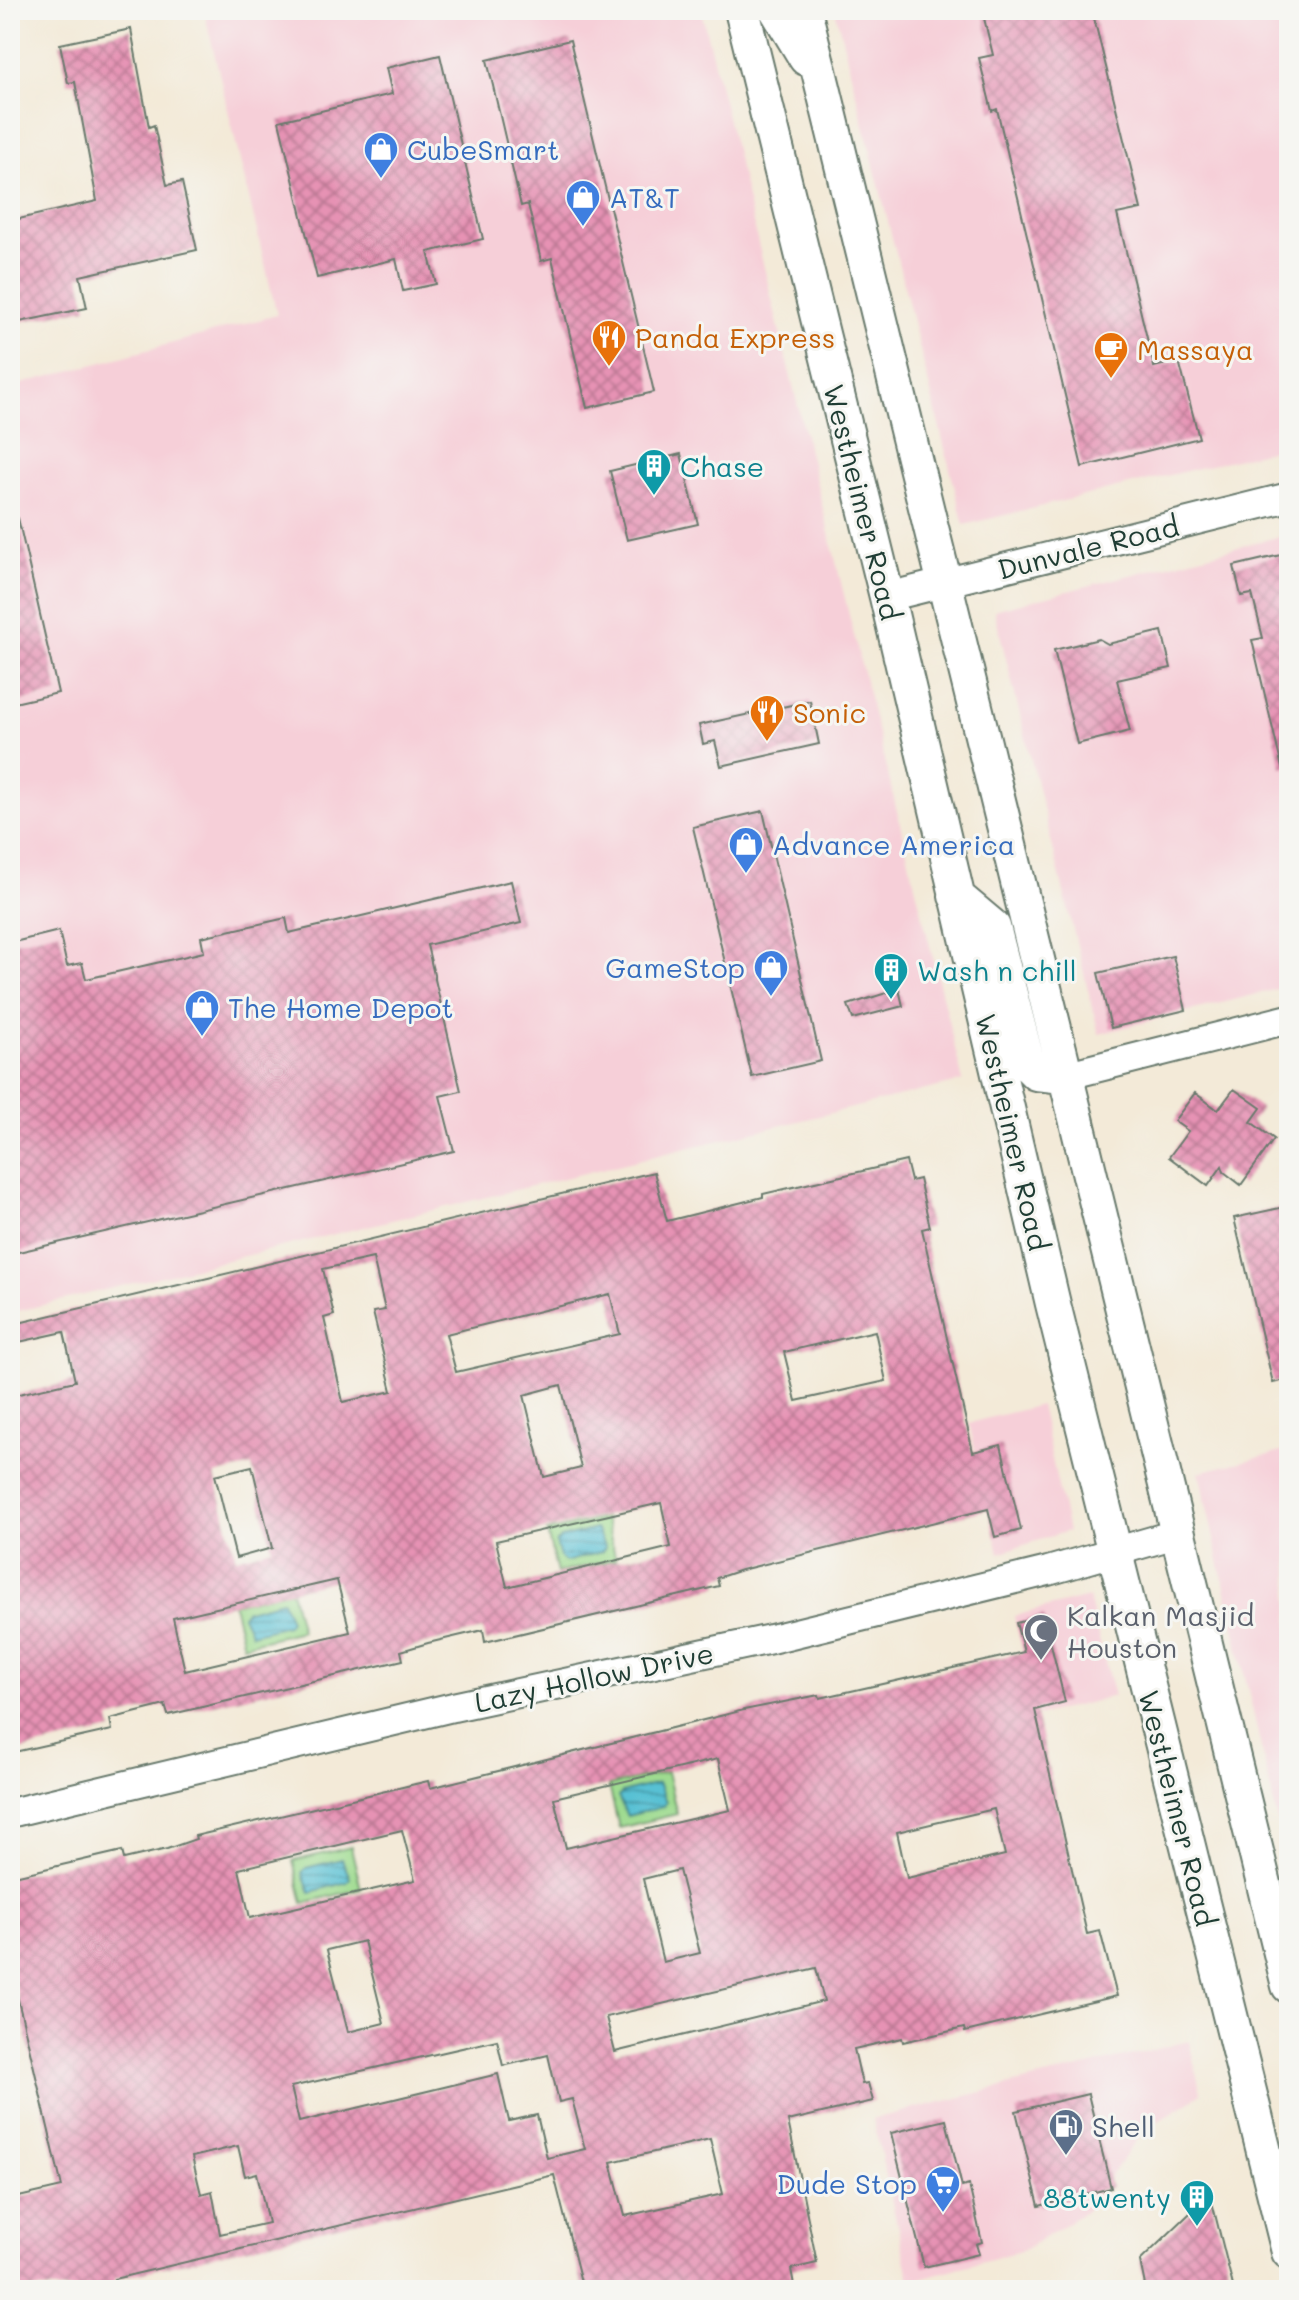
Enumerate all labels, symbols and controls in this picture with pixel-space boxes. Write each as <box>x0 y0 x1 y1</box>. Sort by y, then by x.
shop icon: CubeSmart <box>362 130 400 180</box>
place label: CubeSmart <box>407 131 559 167</box>
shop icon: AT&T <box>564 178 602 228</box>
place label: AT&T <box>609 179 680 215</box>
restaurant icon: Panda Express <box>590 318 628 368</box>
place label: Panda Express <box>635 319 835 355</box>
cafe icon: Massaya <box>1092 330 1130 380</box>
place label: Massaya <box>1137 331 1253 367</box>
street label: Westheimer Road <box>816 380 910 624</box>
building icon: Chase <box>635 447 673 497</box>
place label: Chase <box>680 448 764 484</box>
street label: Dunvale Road <box>994 507 1182 587</box>
restaurant icon: Sonic <box>748 693 786 743</box>
place label: Sonic <box>793 694 866 730</box>
shop icon: Advance America <box>727 825 765 875</box>
place label: Advance America <box>772 826 1015 862</box>
shop icon: GameStop <box>752 948 790 998</box>
place label: GameStop <box>605 949 745 985</box>
building icon: Wash n chill <box>872 951 910 1001</box>
place label: Wash n chill <box>917 952 1077 988</box>
shop icon: The Home Depot <box>183 988 221 1038</box>
place label: The Home Depot <box>228 989 454 1025</box>
street label: Westheimer Road <box>968 1010 1058 1254</box>
place label: Kalkan Masjid Houston <box>1067 1597 1254 1665</box>
mosque icon: Kalkan Masjid Houston <box>1022 1612 1060 1662</box>
street label: Lazy Hollow Drive <box>471 1634 717 1720</box>
street label: Westheimer Road <box>1131 1686 1225 1930</box>
fuel station icon: Shell <box>1047 2107 1085 2157</box>
place label: Shell <box>1092 2108 1155 2144</box>
supermarket icon: Dude Stop <box>924 2164 962 2214</box>
place label: Dude Stop <box>776 2165 917 2201</box>
building icon: 88twenty <box>1178 2178 1216 2228</box>
place label: 88twenty <box>1043 2179 1171 2215</box>

